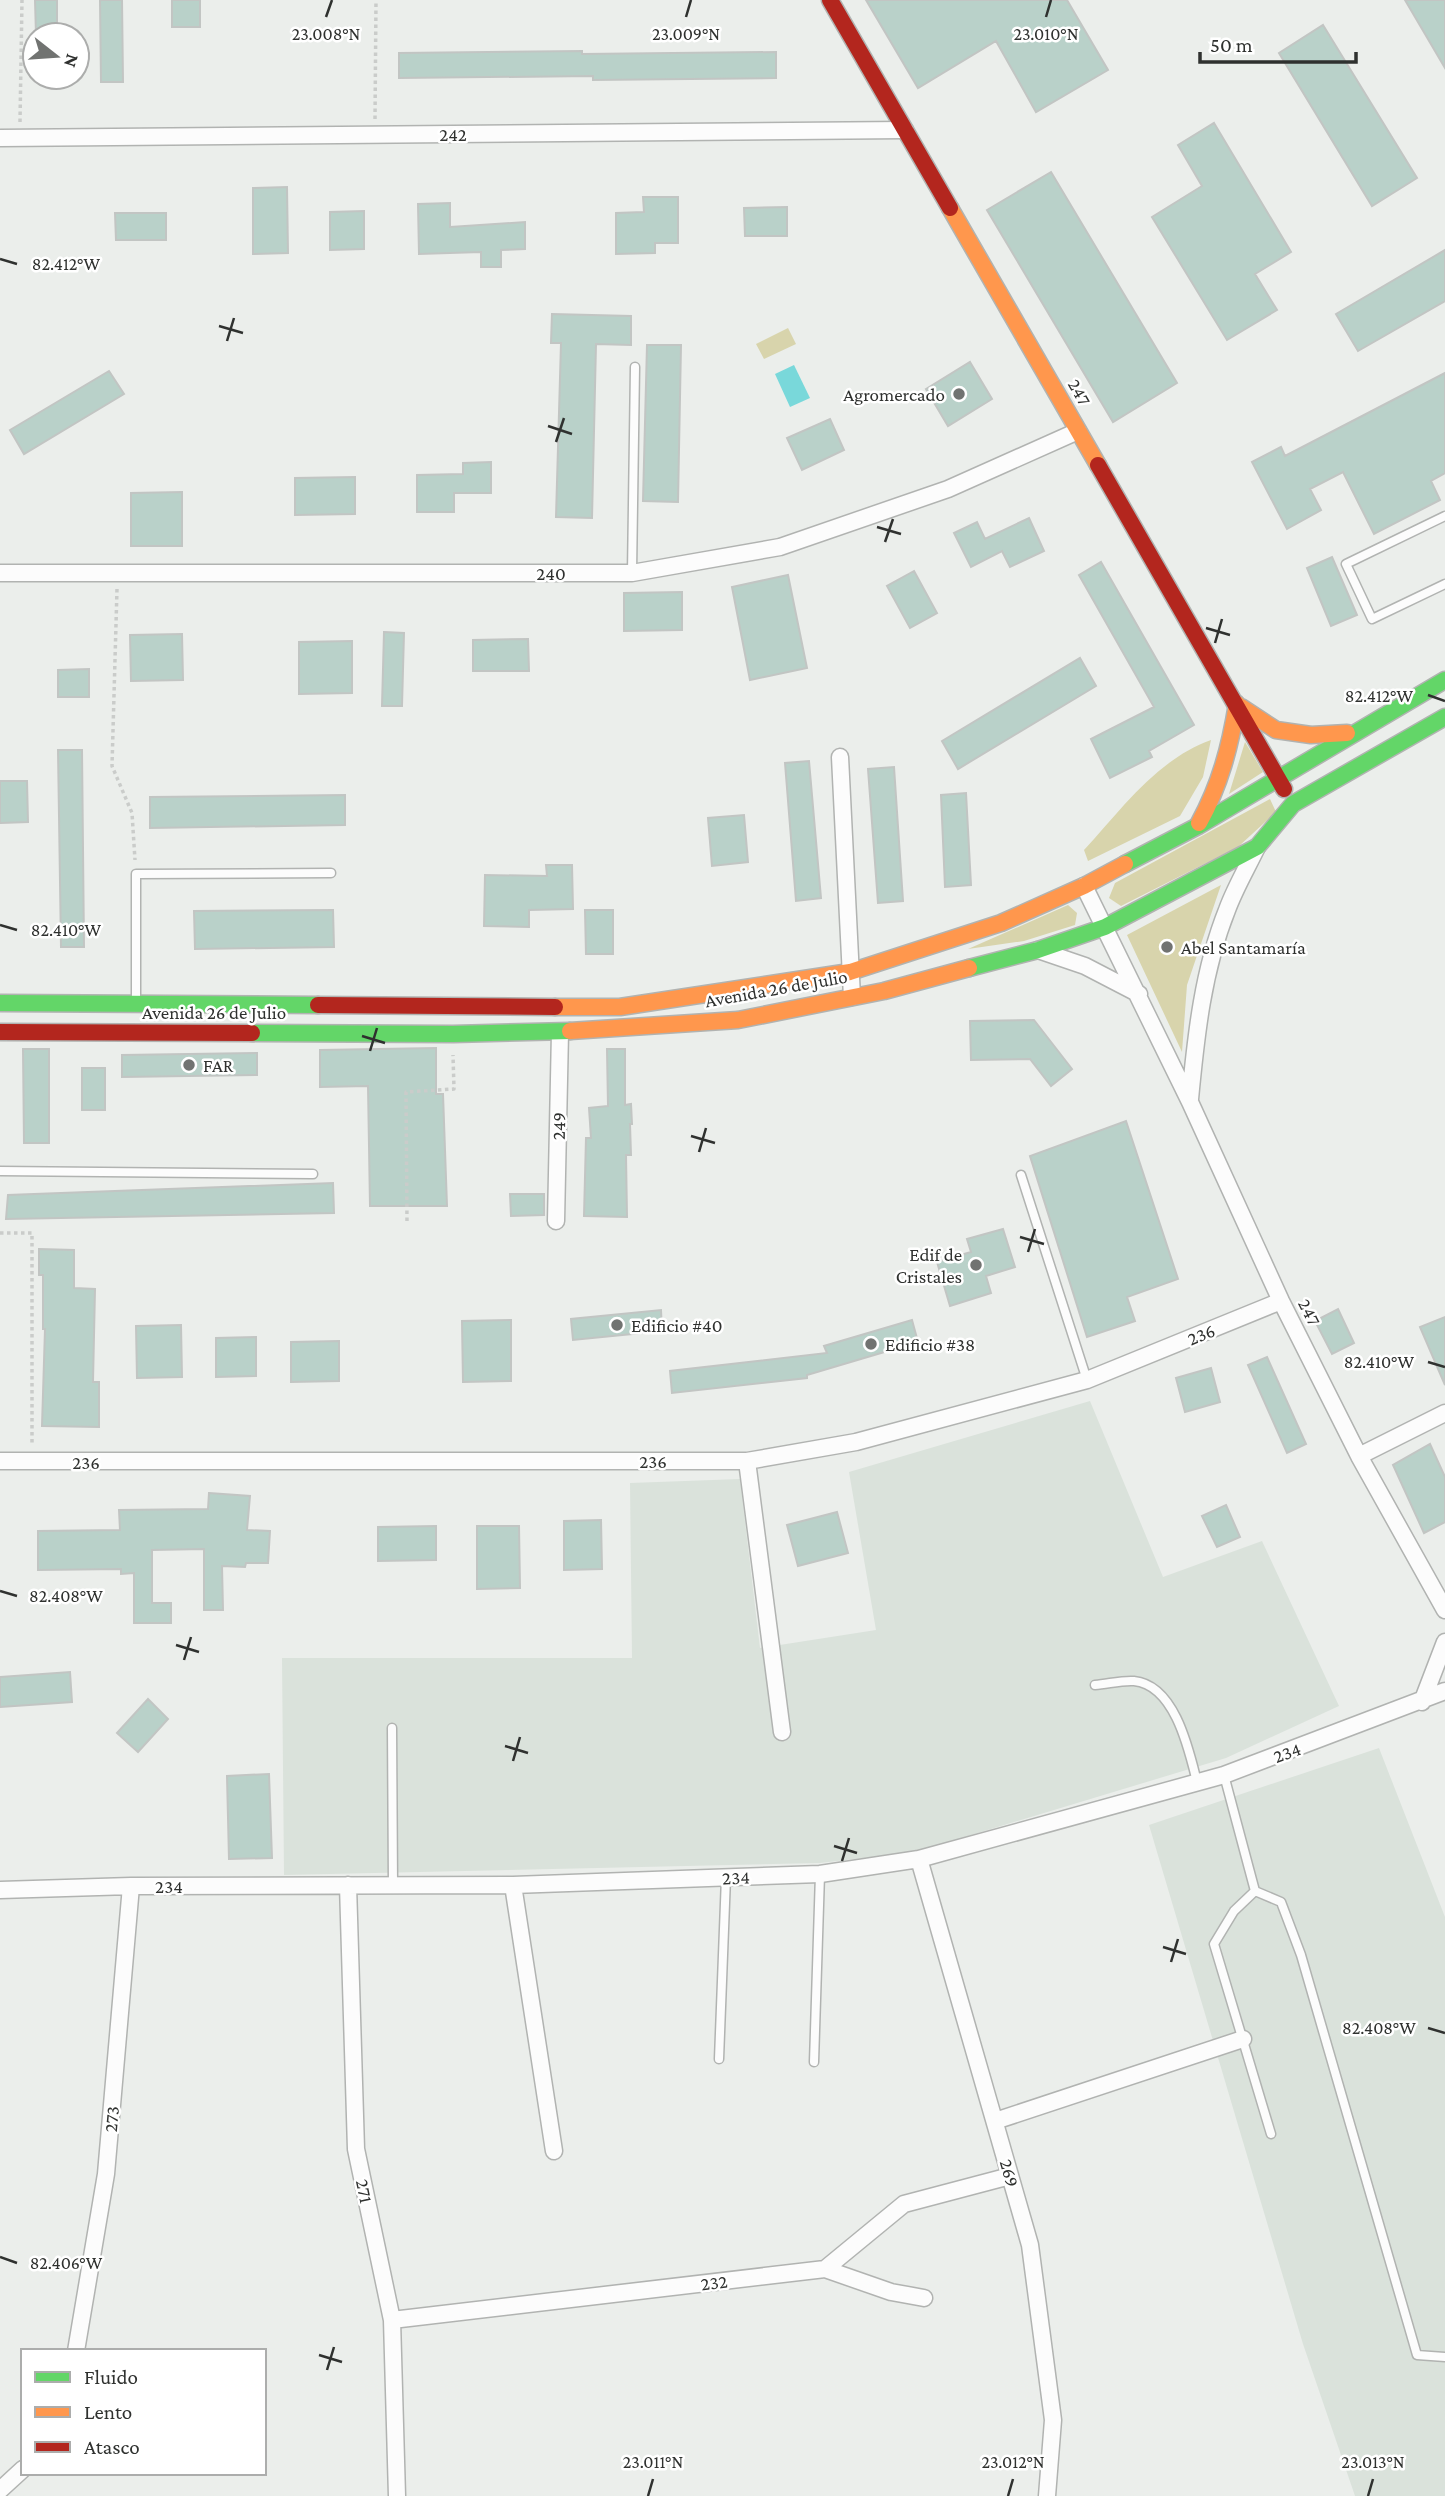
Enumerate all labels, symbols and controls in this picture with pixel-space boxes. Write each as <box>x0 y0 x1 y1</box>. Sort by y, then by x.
north arrow <box>21 21 91 91</box>
scale bar <box>1200 21 1356 65</box>
text: 23.008°N <box>292 24 360 44</box>
text: 23.009°N <box>652 24 720 44</box>
text: 23.010°N <box>1013 24 1079 44</box>
text: 50 m <box>1210 33 1253 57</box>
text: N <box>60 52 84 70</box>
street label: 242 <box>439 124 467 145</box>
text: 82.412°W <box>32 254 101 274</box>
street label: 247 <box>1064 375 1096 409</box>
place label: Agromercado <box>843 384 945 405</box>
marker: Agromercado <box>951 386 967 402</box>
street label: 240 <box>536 563 566 584</box>
text: 82.412°W <box>1345 686 1414 706</box>
text: 82.410°W <box>31 920 102 940</box>
place label: Abel Santamaría <box>1181 937 1306 958</box>
marker: Abel Santamaría <box>1159 939 1175 955</box>
street label: Avenida 26 de Julio <box>703 966 849 1011</box>
street label: Avenida 26 de Julio <box>142 1002 286 1023</box>
place label: FAR <box>203 1055 234 1076</box>
marker: FAR <box>181 1057 197 1073</box>
street label: 249 <box>548 1112 569 1140</box>
place label: Edif de Cristales <box>896 1244 962 1287</box>
marker: Edif de Cristales <box>968 1257 984 1273</box>
street label: 247 <box>1294 1295 1325 1329</box>
place label: Edificio #40 <box>631 1315 723 1336</box>
marker: Edificio #40 <box>609 1317 625 1333</box>
street label: 236 <box>1184 1320 1218 1349</box>
place label: Edificio #38 <box>885 1334 975 1355</box>
marker: Edificio #38 <box>863 1336 879 1352</box>
text: 82.410°W <box>1344 1352 1415 1372</box>
street label: 236 <box>639 1451 667 1472</box>
street label: 236 <box>72 1452 100 1473</box>
text: 82.408°W <box>29 1586 103 1606</box>
street label: 234 <box>1271 1738 1304 1767</box>
street label: 234 <box>722 1867 750 1888</box>
street label: 234 <box>155 1876 183 1897</box>
text: 82.408°W <box>1342 2018 1416 2038</box>
street label: 273 <box>100 2105 123 2133</box>
street label: 269 <box>996 2157 1023 2189</box>
street label: 271 <box>352 2177 377 2205</box>
text: 82.406°W <box>30 2253 103 2273</box>
street label: 232 <box>699 2270 729 2295</box>
legend <box>21 2349 266 2475</box>
text: Fluido <box>84 2365 138 2389</box>
text: Lento <box>84 2400 132 2424</box>
text: Atasco <box>84 2435 140 2459</box>
text: 23.011°N <box>623 2452 683 2472</box>
text: 23.012°N <box>981 2452 1045 2472</box>
text: 23.013°N <box>1341 2452 1405 2472</box>

